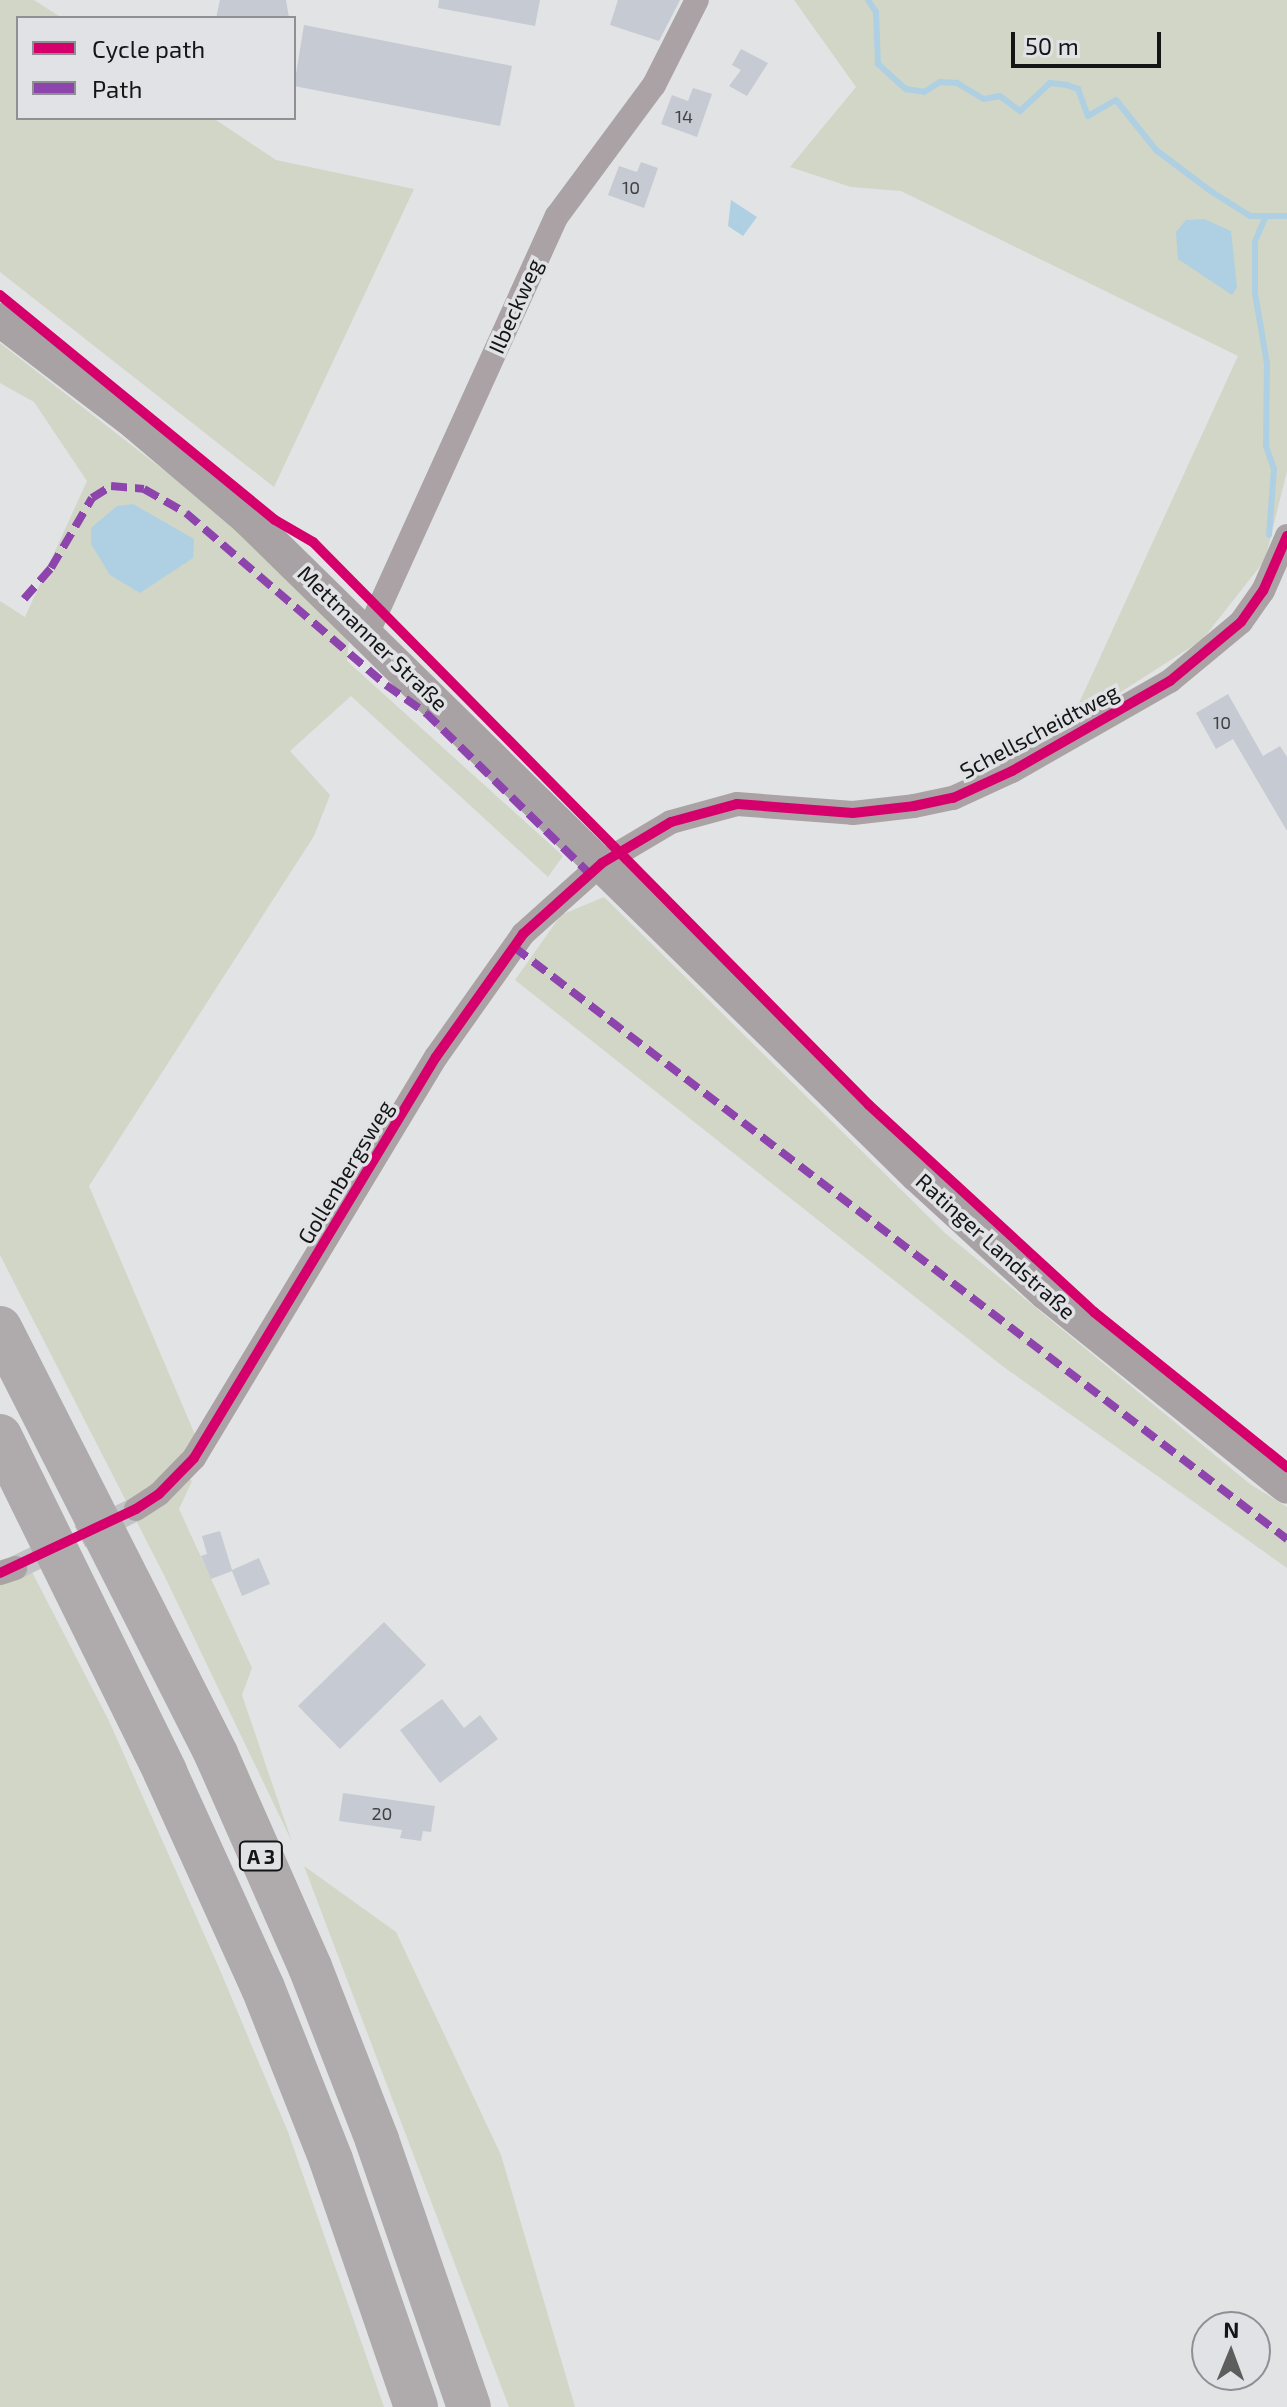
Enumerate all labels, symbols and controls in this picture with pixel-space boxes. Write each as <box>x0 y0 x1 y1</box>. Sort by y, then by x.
legend <box>16 16 296 120</box>
scale bar <box>1015 16 1165 66</box>
text: 50 m <box>1025 31 1079 60</box>
text: Cycle path <box>92 34 205 63</box>
text: Path <box>92 74 142 103</box>
house number: 14 <box>675 105 693 127</box>
house number: 10 <box>622 176 640 198</box>
street label: Ilbeckweg <box>482 255 548 357</box>
street label: Mettmanner Straße <box>292 560 454 716</box>
street label: Schellscheidtweg <box>955 678 1123 784</box>
house number: 10 <box>1213 711 1231 733</box>
street label: Gollenbergsweg <box>292 1095 398 1249</box>
street label: Ratinger Landstraße <box>911 1167 1081 1325</box>
house number: 20 <box>372 1802 392 1824</box>
road number: A 3 <box>237 1840 285 1872</box>
north arrow <box>1191 2311 1271 2391</box>
text: N <box>1223 2316 1240 2342</box>

